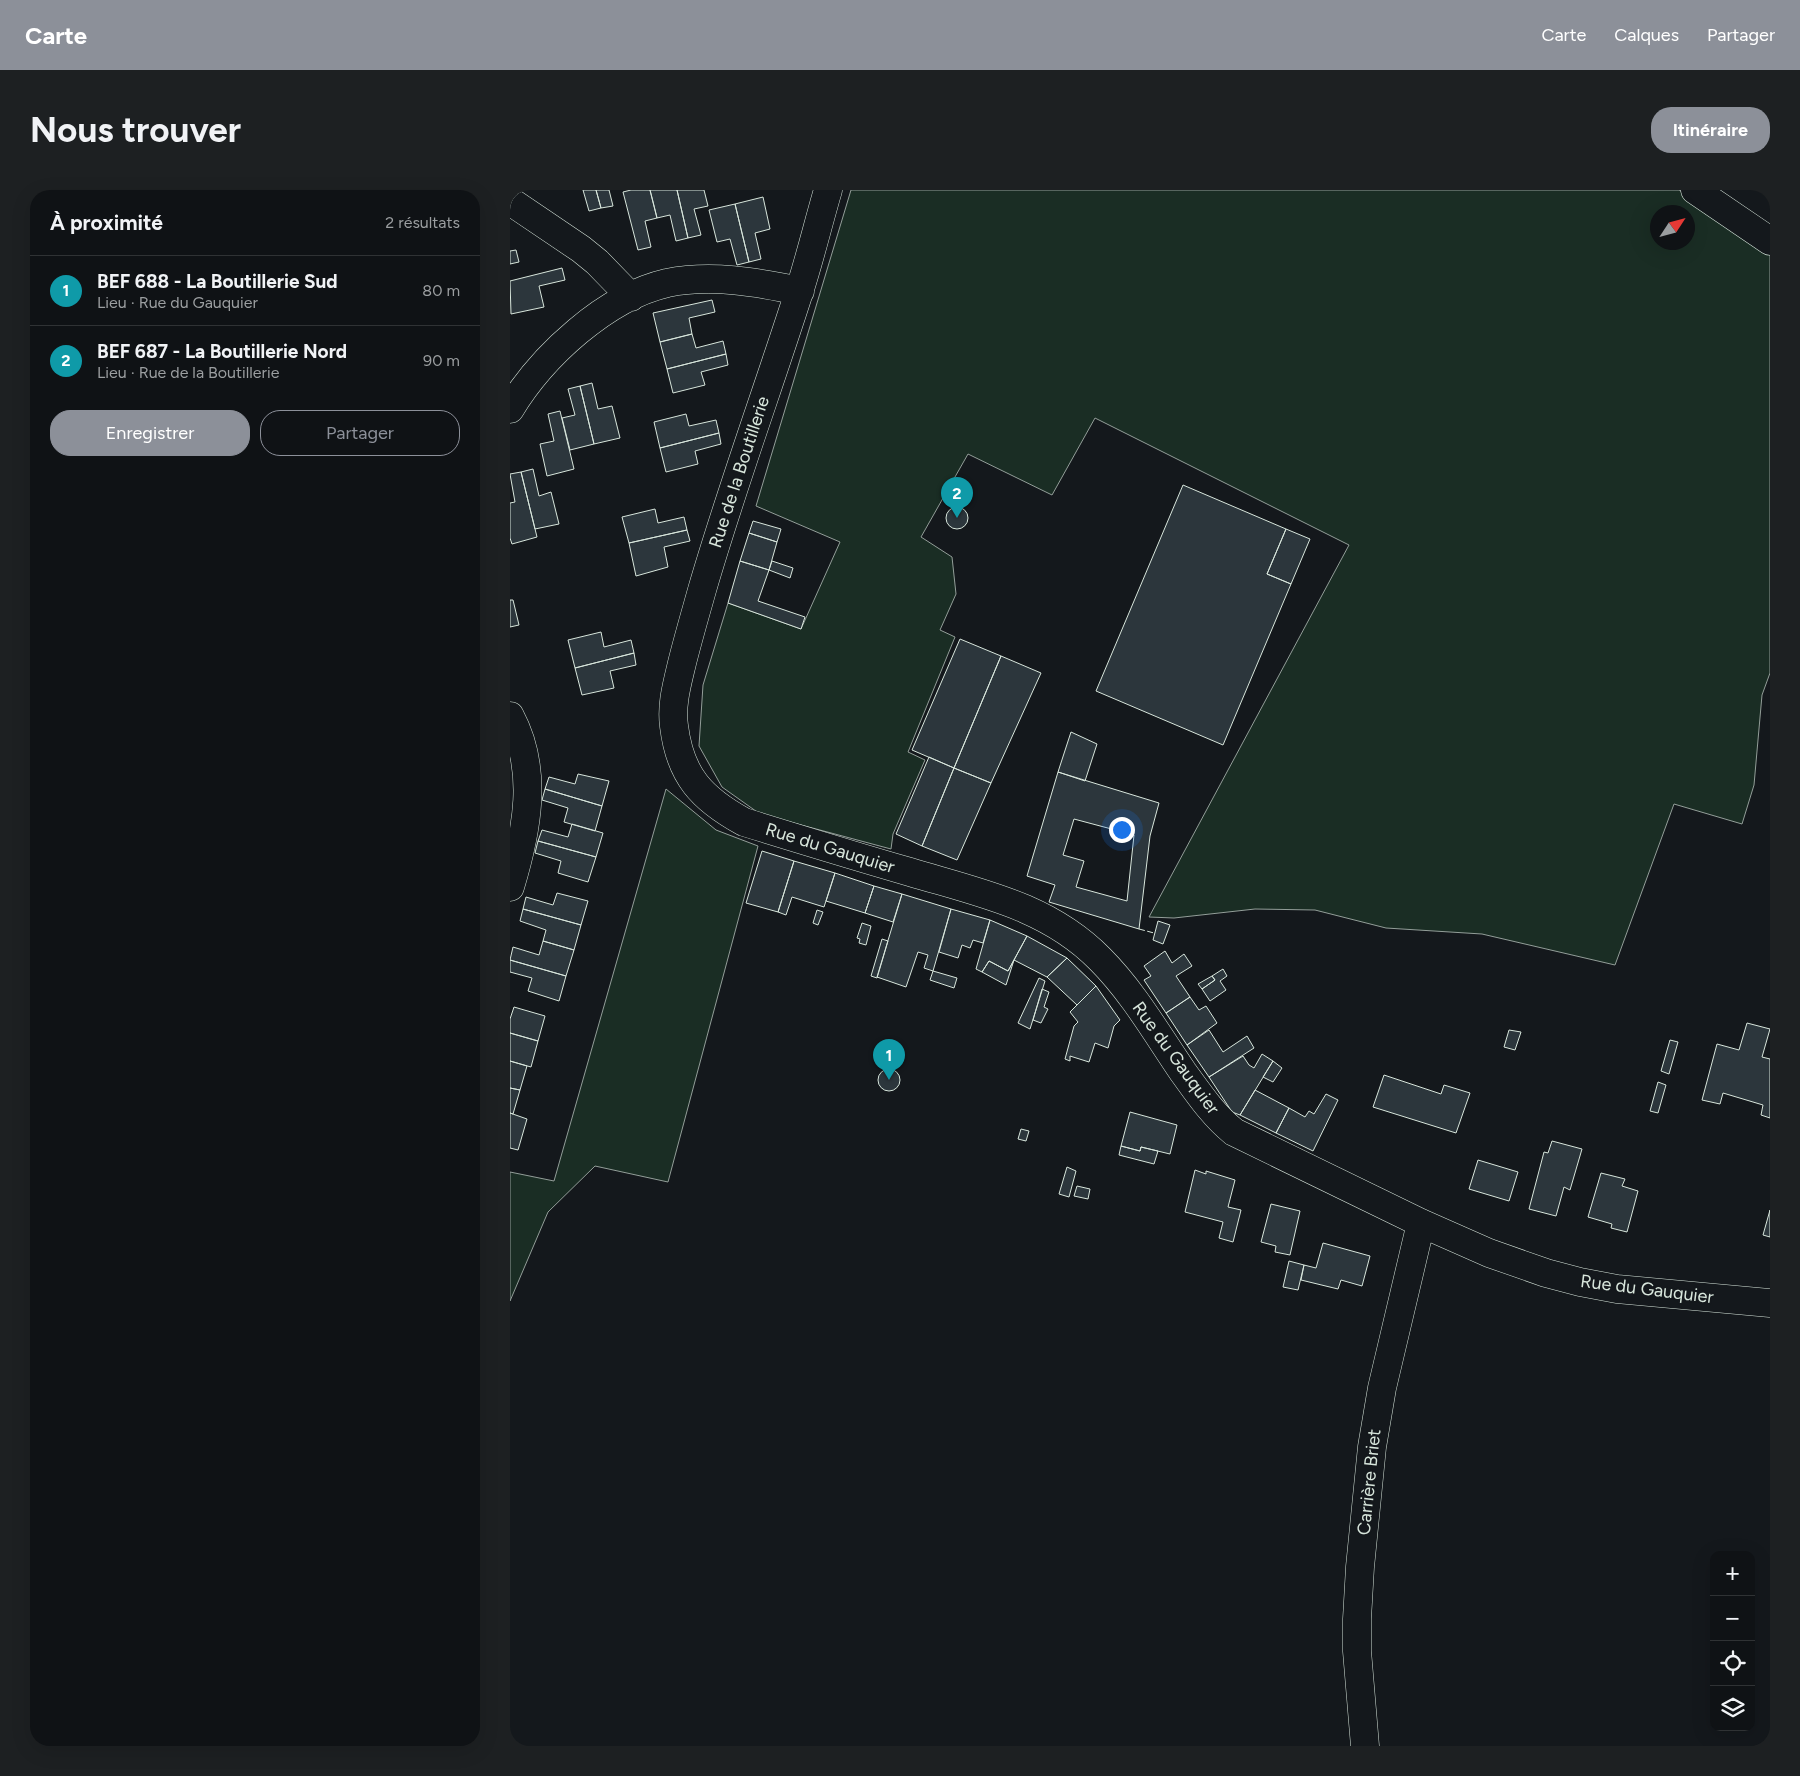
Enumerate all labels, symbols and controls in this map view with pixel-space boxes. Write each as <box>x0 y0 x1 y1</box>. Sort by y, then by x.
text: Carte <box>25 21 87 50</box>
text: Carte <box>1541 24 1586 46</box>
text: Calques <box>1614 24 1679 46</box>
text: Partager <box>1707 24 1775 46</box>
button: Itinéraire <box>1651 107 1770 153</box>
text: Nous trouver <box>30 109 241 151</box>
north arrow <box>1650 205 1695 250</box>
text: À proximité <box>50 210 163 235</box>
text: 2 résultats <box>385 213 460 232</box>
text: BEF 688 - La Boutillerie Sud <box>97 270 338 293</box>
text: 1 <box>63 281 69 300</box>
text: 80 m <box>422 281 460 300</box>
text: Lieu · Rue du Gauquier <box>97 293 258 312</box>
text: BEF 687 - La Boutillerie Nord <box>97 340 347 363</box>
text: 2 <box>61 351 71 370</box>
text: 90 m <box>423 351 460 370</box>
text: Lieu · Rue de la Boutillerie <box>97 363 279 382</box>
street label: Rue de la Boutillerie <box>704 393 774 551</box>
button: Enregistrer <box>50 410 250 456</box>
button: Partager <box>260 410 460 456</box>
pin: 2 <box>941 477 973 518</box>
your location <box>1109 817 1135 843</box>
street label: Rue du Gauquier <box>763 818 897 878</box>
street label: Rue du Gauquier <box>1128 997 1224 1119</box>
pin: 1 <box>873 1039 905 1080</box>
street label: Rue du Gauquier <box>1579 1270 1715 1308</box>
street label: Carrière Briet <box>1352 1428 1386 1536</box>
map controls <box>1710 1551 1755 1731</box>
button: + <box>1710 1551 1755 1596</box>
button: − <box>1710 1596 1755 1641</box>
button: locate <box>1710 1641 1755 1686</box>
button: layers <box>1710 1686 1755 1731</box>

